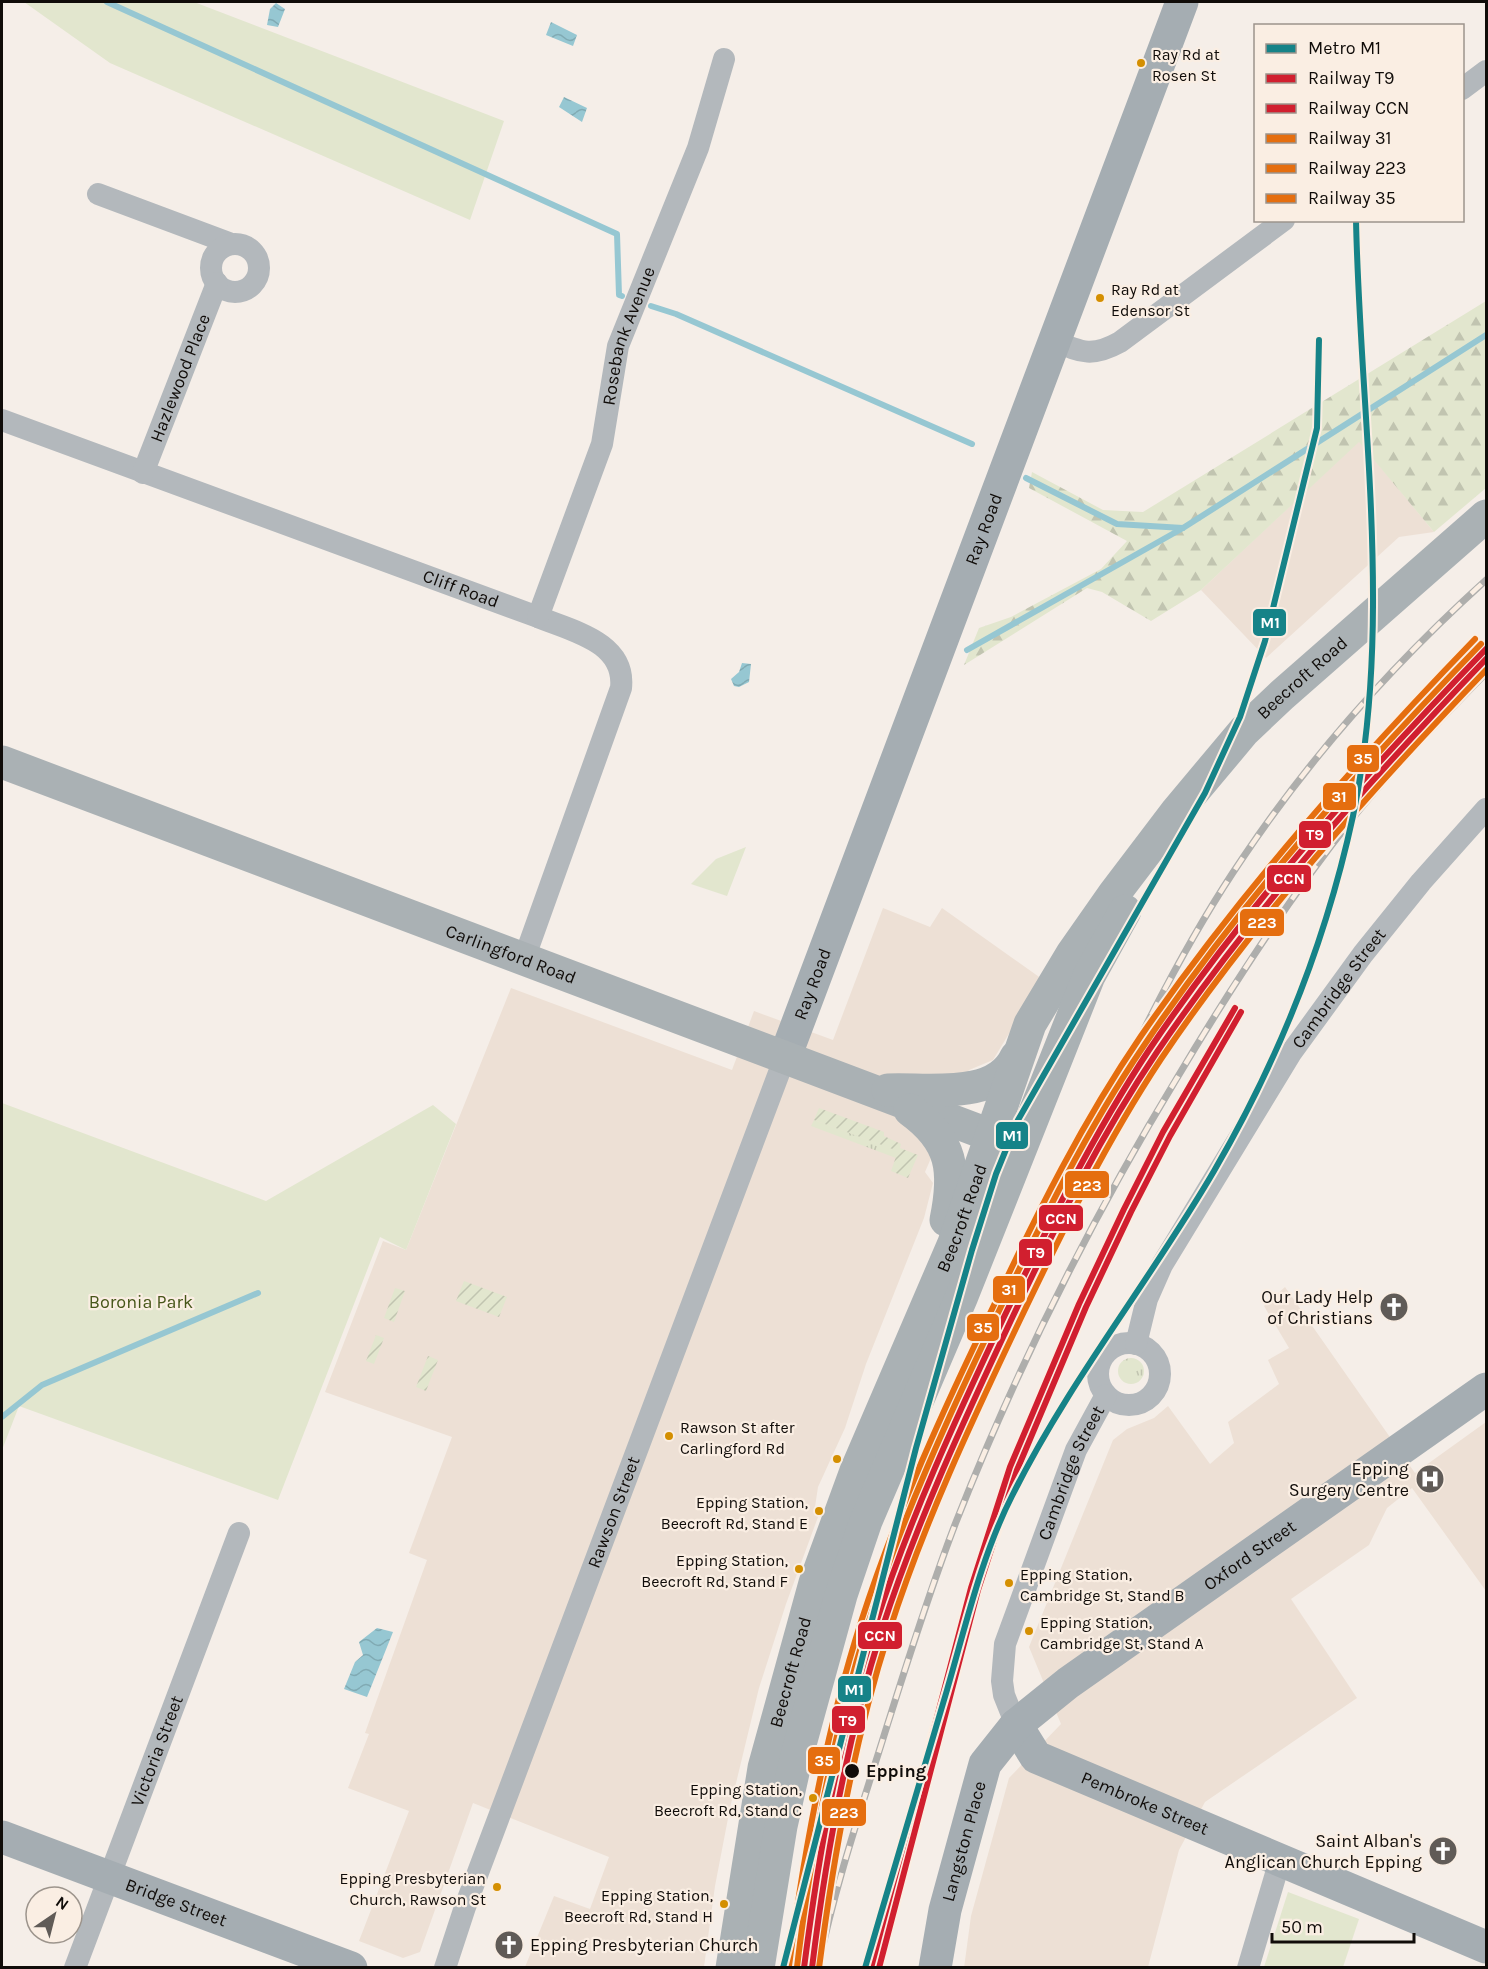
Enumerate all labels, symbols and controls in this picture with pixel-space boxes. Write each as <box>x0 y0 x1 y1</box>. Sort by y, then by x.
legend <box>1254 24 1464 222</box>
text: Metro M1 <box>1308 37 1381 59</box>
place label: Ray Rd at Rosen St <box>1152 45 1220 85</box>
marker: Ray Rd at Rosen St <box>1135 57 1147 69</box>
text: Railway T9 <box>1308 67 1394 89</box>
text: Railway CCN <box>1308 97 1409 119</box>
text: Railway 31 <box>1308 127 1392 149</box>
text: Railway 223 <box>1308 157 1406 179</box>
text: Railway 35 <box>1308 187 1396 209</box>
street label: Rosebank Avenue <box>597 263 660 407</box>
place label: Ray Rd at Edensor St <box>1111 280 1190 320</box>
marker: Ray Rd at Edensor St <box>1094 292 1106 304</box>
street label: Hazlewood Place <box>145 311 215 445</box>
street label: Ray Road <box>960 490 1007 568</box>
street label: Cliff Road <box>420 565 502 613</box>
line badge: M1 <box>1252 608 1287 637</box>
text: M1 <box>1260 613 1280 632</box>
street label: Beecroft Road <box>1252 632 1352 724</box>
line badge: 35 <box>1346 744 1380 773</box>
text: 35 <box>1353 749 1373 768</box>
line badge: 31 <box>1322 782 1357 811</box>
text: 31 <box>1331 787 1347 806</box>
line badge: T9 <box>1298 820 1332 849</box>
text: T9 <box>1306 825 1324 844</box>
line badge: CCN <box>1266 864 1312 893</box>
text: CCN <box>1273 869 1305 888</box>
line badge: 223 <box>1239 908 1285 937</box>
text: 223 <box>1247 913 1277 932</box>
street label: Carlingford Road <box>443 920 579 989</box>
street label: Cambridge Street <box>1287 924 1391 1053</box>
street label: Ray Road <box>789 945 836 1023</box>
line badge: M1 <box>995 1121 1029 1150</box>
text: M1 <box>1002 1126 1022 1145</box>
street label: Beecroft Road <box>932 1161 992 1276</box>
line badge: 223 <box>1064 1170 1110 1199</box>
text: 223 <box>1072 1176 1102 1195</box>
line badge: CCN <box>1038 1204 1084 1232</box>
text: CCN <box>1045 1209 1077 1228</box>
line badge: T9 <box>1018 1238 1053 1267</box>
text: T9 <box>1027 1243 1045 1262</box>
line badge: 31 <box>992 1275 1026 1304</box>
text: 31 <box>1001 1280 1017 1299</box>
place label: Our Lady Help of Christians <box>1261 1286 1373 1329</box>
park label: Boronia Park <box>89 1291 193 1313</box>
church icon: Our Lady Help of Christians <box>1378 1291 1410 1323</box>
line badge: 35 <box>966 1313 1000 1342</box>
text: 35 <box>973 1318 993 1337</box>
street label: Cambridge Street <box>1033 1402 1109 1543</box>
place label: Rawson St after Carlingford Rd <box>680 1418 795 1458</box>
marker: Rawson St after Carlingford Rd <box>663 1430 675 1442</box>
street label: Rawson Street <box>583 1453 645 1571</box>
unlabelled marker <box>831 1453 843 1465</box>
place label: Epping Surgery Centre <box>1289 1458 1409 1501</box>
hospital icon: Epping Surgery Centre <box>1414 1463 1446 1495</box>
place label: Epping Station, Beecroft Rd, Stand E <box>661 1493 808 1533</box>
marker: Epping Station, Beecroft Rd, Stand E <box>813 1505 825 1517</box>
street label: Oxford Street <box>1199 1515 1300 1595</box>
place label: Epping Station, Beecroft Rd, Stand F <box>641 1551 788 1591</box>
marker: Epping Station, Beecroft Rd, Stand F <box>793 1563 805 1575</box>
place label: Epping Station, Cambridge St, Stand B <box>1020 1565 1184 1605</box>
marker: Epping Station, Cambridge St, Stand B <box>1003 1577 1015 1589</box>
place label: Epping Station, Cambridge St, Stand A <box>1040 1613 1204 1653</box>
street label: Beecroft Road <box>765 1614 816 1730</box>
line badge: CCN <box>857 1621 903 1650</box>
marker: Epping Station, Cambridge St, Stand A <box>1023 1625 1035 1637</box>
text: CCN <box>864 1626 896 1645</box>
line badge: M1 <box>837 1675 872 1703</box>
text: M1 <box>844 1680 864 1699</box>
street label: Victoria Street <box>126 1692 188 1810</box>
line badge: T9 <box>831 1705 866 1734</box>
text: T9 <box>839 1711 857 1730</box>
line badge: 35 <box>807 1746 841 1775</box>
text: 35 <box>814 1751 834 1770</box>
place label: Epping <box>866 1760 927 1782</box>
marker: Epping <box>843 1762 861 1780</box>
street label: Pembroke Street <box>1078 1766 1212 1840</box>
street label: Langston Place <box>937 1779 991 1904</box>
place label: Epping Station, Beecroft Rd, Stand C <box>654 1780 802 1820</box>
marker: Epping Station, Beecroft Rd, Stand C <box>807 1792 819 1804</box>
line badge: 223 <box>821 1798 867 1827</box>
text: 223 <box>829 1803 859 1822</box>
place label: Saint Alban's Anglican Church Epping <box>1225 1830 1422 1873</box>
church icon: Saint Alban's Anglican Church Epping <box>1427 1835 1459 1867</box>
place label: Epping Presbyterian Church, Rawson St <box>340 1869 486 1909</box>
street label: Bridge Street <box>122 1873 230 1932</box>
marker: Epping Presbyterian Church, Rawson St <box>491 1881 503 1893</box>
north arrow <box>24 1885 84 1945</box>
place label: Epping Station, Beecroft Rd, Stand H <box>564 1886 713 1926</box>
text: N <box>52 1892 72 1914</box>
marker: Epping Station, Beecroft Rd, Stand H <box>718 1898 730 1910</box>
scale bar <box>1272 1906 1414 1944</box>
text: 50 m <box>1281 1916 1323 1938</box>
church icon: Epping Presbyterian Church <box>493 1929 525 1961</box>
place label: Epping Presbyterian Church <box>530 1934 758 1956</box>

